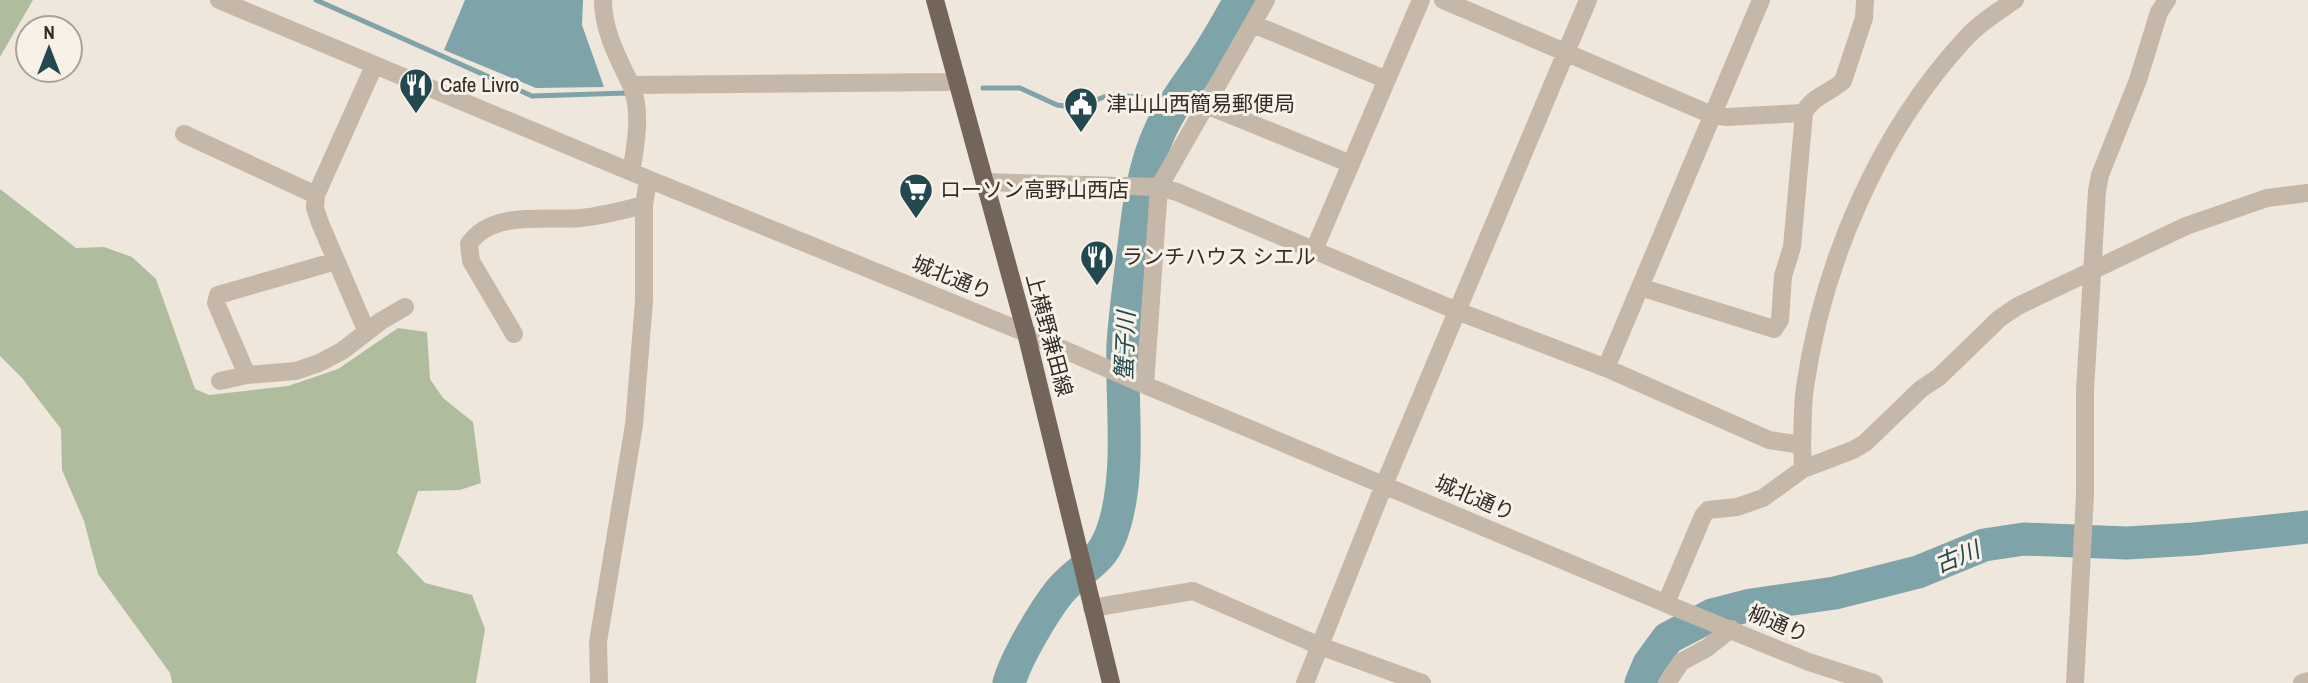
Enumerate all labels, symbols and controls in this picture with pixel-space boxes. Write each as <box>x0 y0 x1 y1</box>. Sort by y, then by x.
north arrow <box>14 14 84 84</box>
text: N <box>43 19 55 45</box>
restaurant icon: Cafe Livro <box>397 66 435 115</box>
place label: Cafe Livro <box>440 70 519 99</box>
public building icon: 津山山西簡易郵便局 <box>1062 85 1100 134</box>
place label: 津山山西簡易郵便局 <box>1106 89 1295 118</box>
supermarket icon: ローソン高野山西店 <box>897 171 935 220</box>
place label: ローソン高野山西店 <box>940 175 1129 204</box>
restaurant icon: ランチハウス シエル <box>1078 238 1116 287</box>
place label: ランチハウス シエル <box>1122 242 1316 271</box>
street label: 城北通り <box>908 248 997 307</box>
street label: 上横野兼田線 <box>1019 270 1080 399</box>
water label: 蟹子川 <box>1108 308 1141 381</box>
street label: 城北通り <box>1431 468 1520 527</box>
water label: 古川 <box>1930 532 1987 580</box>
street label: 柳通り <box>1744 598 1813 649</box>

